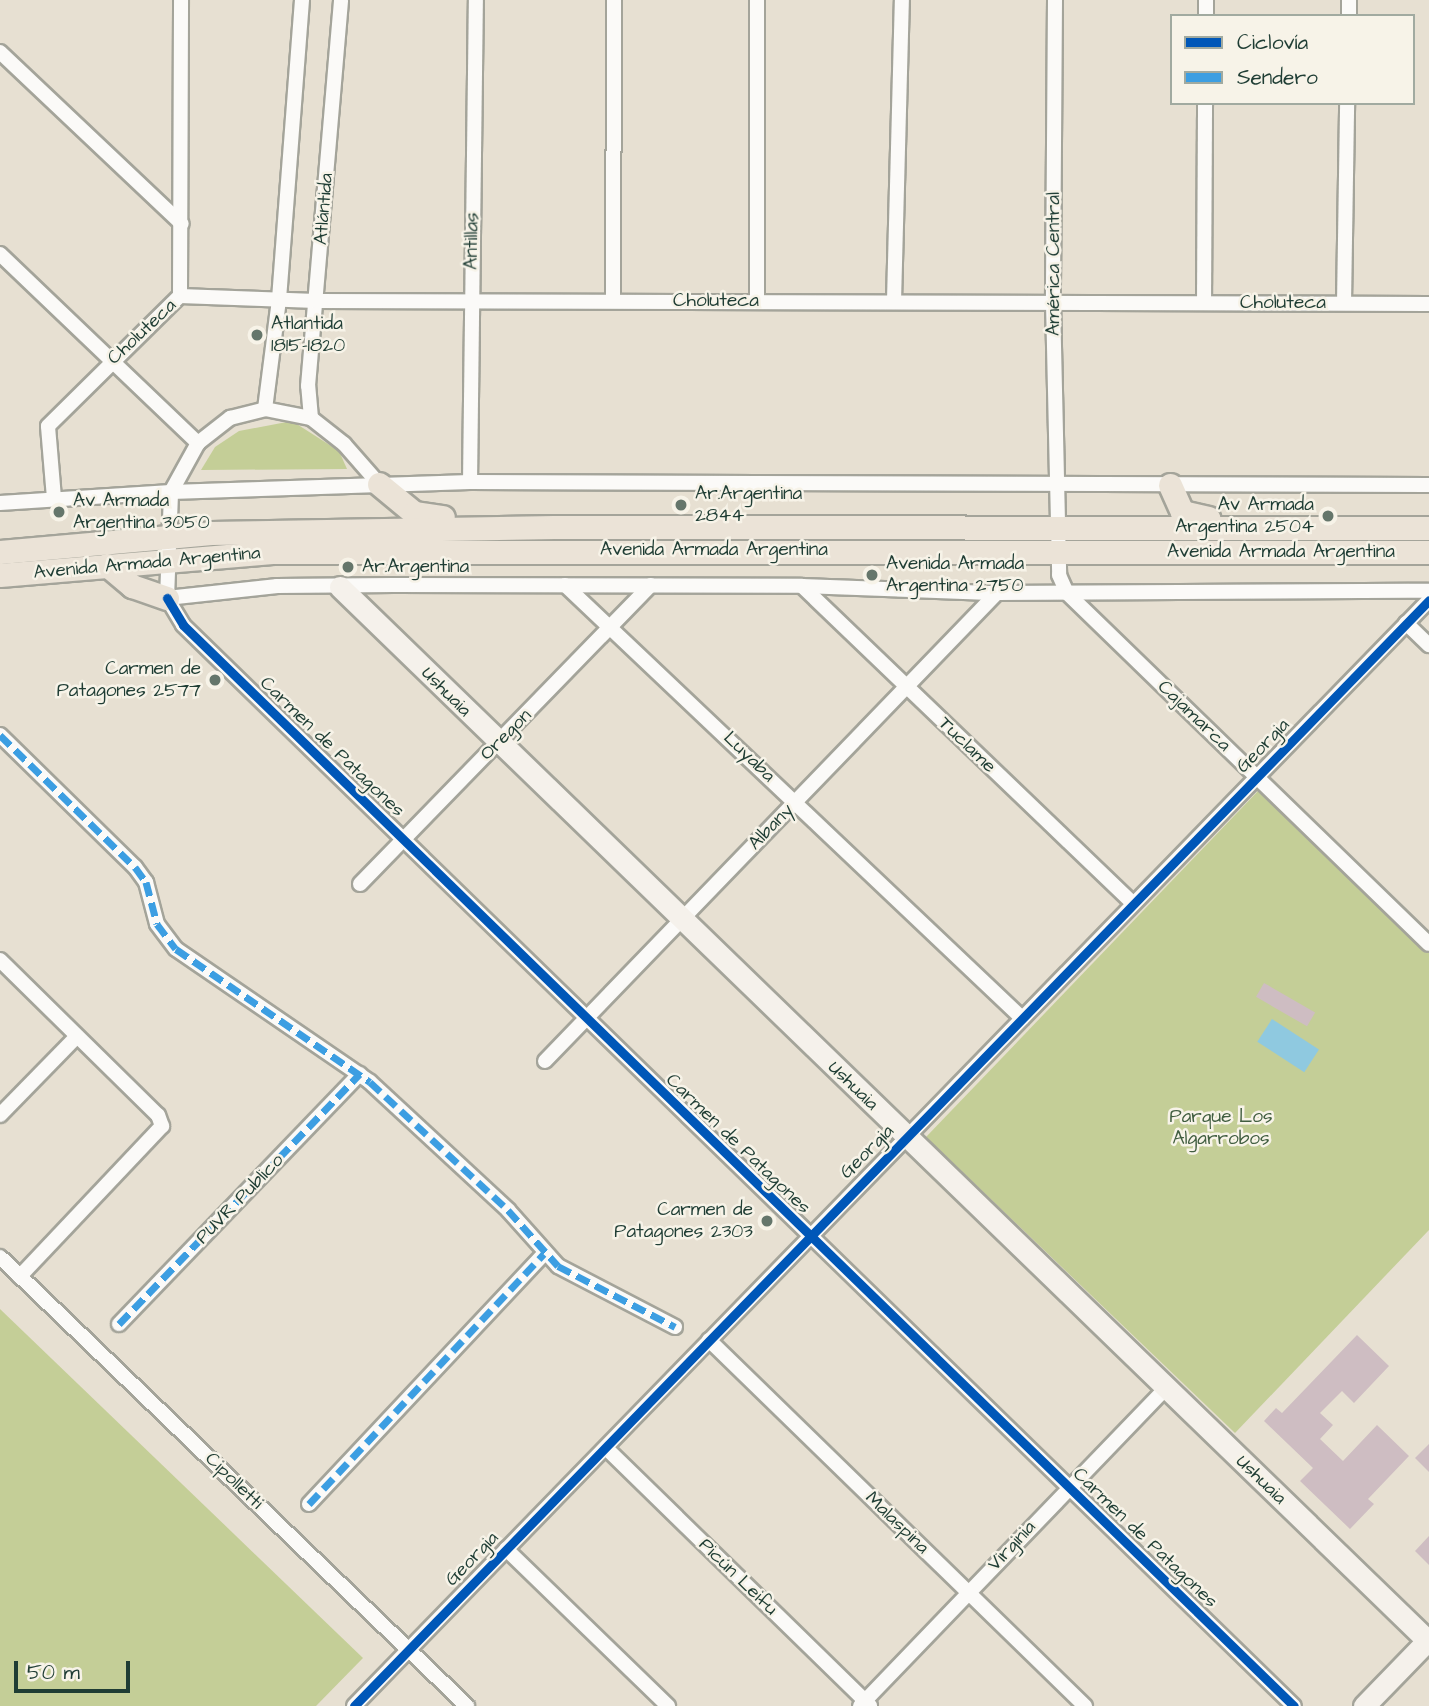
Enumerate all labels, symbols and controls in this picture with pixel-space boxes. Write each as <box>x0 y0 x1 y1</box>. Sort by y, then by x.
legend <box>1170 14 1415 105</box>
text: Ciclovía <box>1237 28 1308 57</box>
text: Sendero <box>1237 63 1318 92</box>
street label: Atlántida <box>310 172 338 246</box>
street label: América Central <box>1043 192 1065 336</box>
street label: Antillas <box>460 212 484 270</box>
street label: Choluteca <box>673 290 759 312</box>
street label: Choluteca <box>1240 292 1326 314</box>
street label: Choluteca <box>103 294 181 370</box>
place label: Atlantida 1815-1820 <box>271 313 345 357</box>
marker: Atlantida 1815-1820 <box>249 327 265 343</box>
place label: Ar.Argentina 2844 <box>695 483 802 527</box>
place label: Av Armada Argentina 3050 <box>73 490 210 534</box>
place label: Av Armada Argentina 2504 <box>1175 494 1314 538</box>
marker: Ar.Argentina 2844 <box>673 497 689 513</box>
marker: Av Armada Argentina 3050 <box>51 504 67 520</box>
marker: Av Armada Argentina 2504 <box>1320 508 1336 524</box>
street label: Avenida Armada Argentina <box>600 539 828 561</box>
street label: Avenida Armada Argentina <box>1167 541 1395 563</box>
street label: Avenida Armada Argentina <box>33 542 261 584</box>
place label: Avenida Armada Argentina 2750 <box>886 553 1024 597</box>
place label: Ar.Argentina <box>362 556 469 578</box>
marker: Ar.Argentina <box>340 559 356 575</box>
marker: Avenida Armada Argentina 2750 <box>864 567 880 583</box>
place label: Carmen de Patagones 2577 <box>57 658 201 702</box>
street label: Ushuaia <box>416 662 476 722</box>
marker: Carmen de Patagones 2577 <box>207 672 223 688</box>
street label: Carmen de Patagones <box>255 672 409 822</box>
street label: Cajamarca <box>1153 676 1235 756</box>
street label: Oregon <box>475 704 537 766</box>
street label: Tuclame <box>933 712 1001 778</box>
street label: Georgia <box>1232 714 1294 778</box>
street label: Luyaba <box>718 727 780 787</box>
street label: Albany <box>744 799 798 855</box>
street label: Ushuaia <box>823 1056 883 1116</box>
street label: Carmen de Patagones <box>661 1069 815 1219</box>
park label: Parque Los Algarrobos <box>1170 1106 1272 1150</box>
street label: Georgia <box>835 1120 899 1184</box>
street label: PUVR Publico <box>191 1149 289 1249</box>
place label: Carmen de Patagones 2303 <box>614 1199 753 1243</box>
marker: Carmen de Patagones 2303 <box>759 1213 775 1229</box>
street label: Cipolletti <box>200 1448 268 1514</box>
street label: Ushuaia <box>1231 1450 1291 1510</box>
street label: Carmen de Patagones <box>1068 1463 1222 1613</box>
street label: Malaspina <box>860 1487 934 1559</box>
street label: Virginia <box>983 1516 1041 1576</box>
street label: Georgia <box>441 1527 503 1591</box>
street label: Picún Leifu <box>694 1534 782 1620</box>
scale bar <box>18 1646 133 1690</box>
text: 50 m <box>27 1658 80 1687</box>

